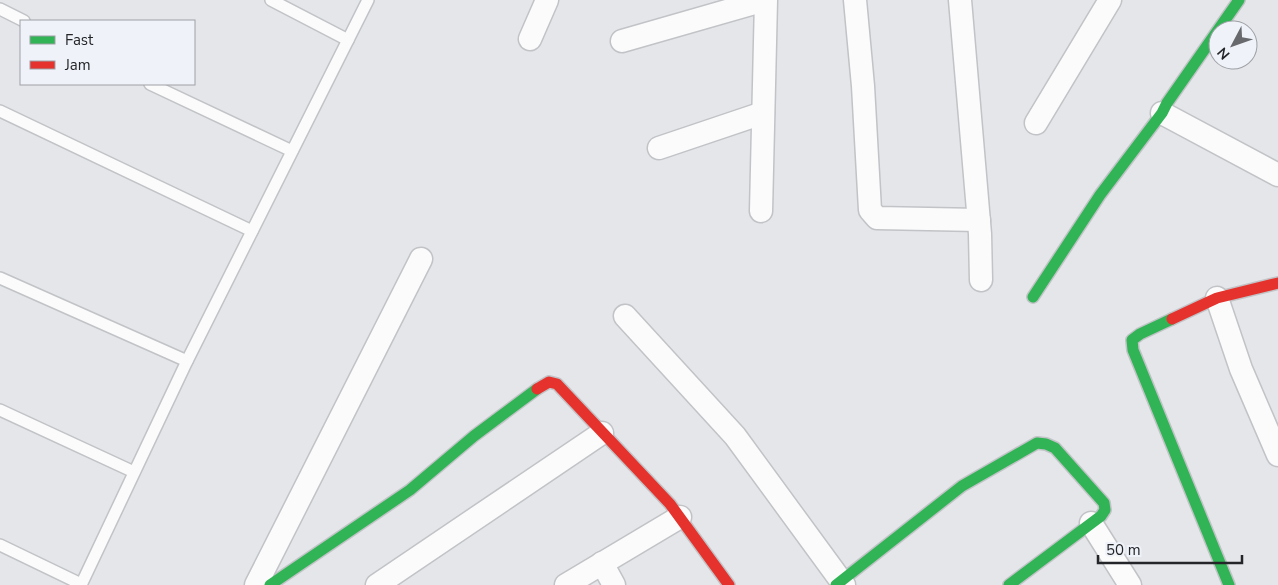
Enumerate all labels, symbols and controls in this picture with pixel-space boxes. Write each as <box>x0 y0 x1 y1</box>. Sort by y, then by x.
legend <box>20 20 195 85</box>
north arrow <box>1208 20 1258 70</box>
text: Fast <box>65 30 94 50</box>
text: N <box>1213 43 1234 63</box>
text: Jam <box>64 55 91 75</box>
scale bar <box>1098 532 1242 564</box>
text: 50 m <box>1106 540 1141 560</box>

